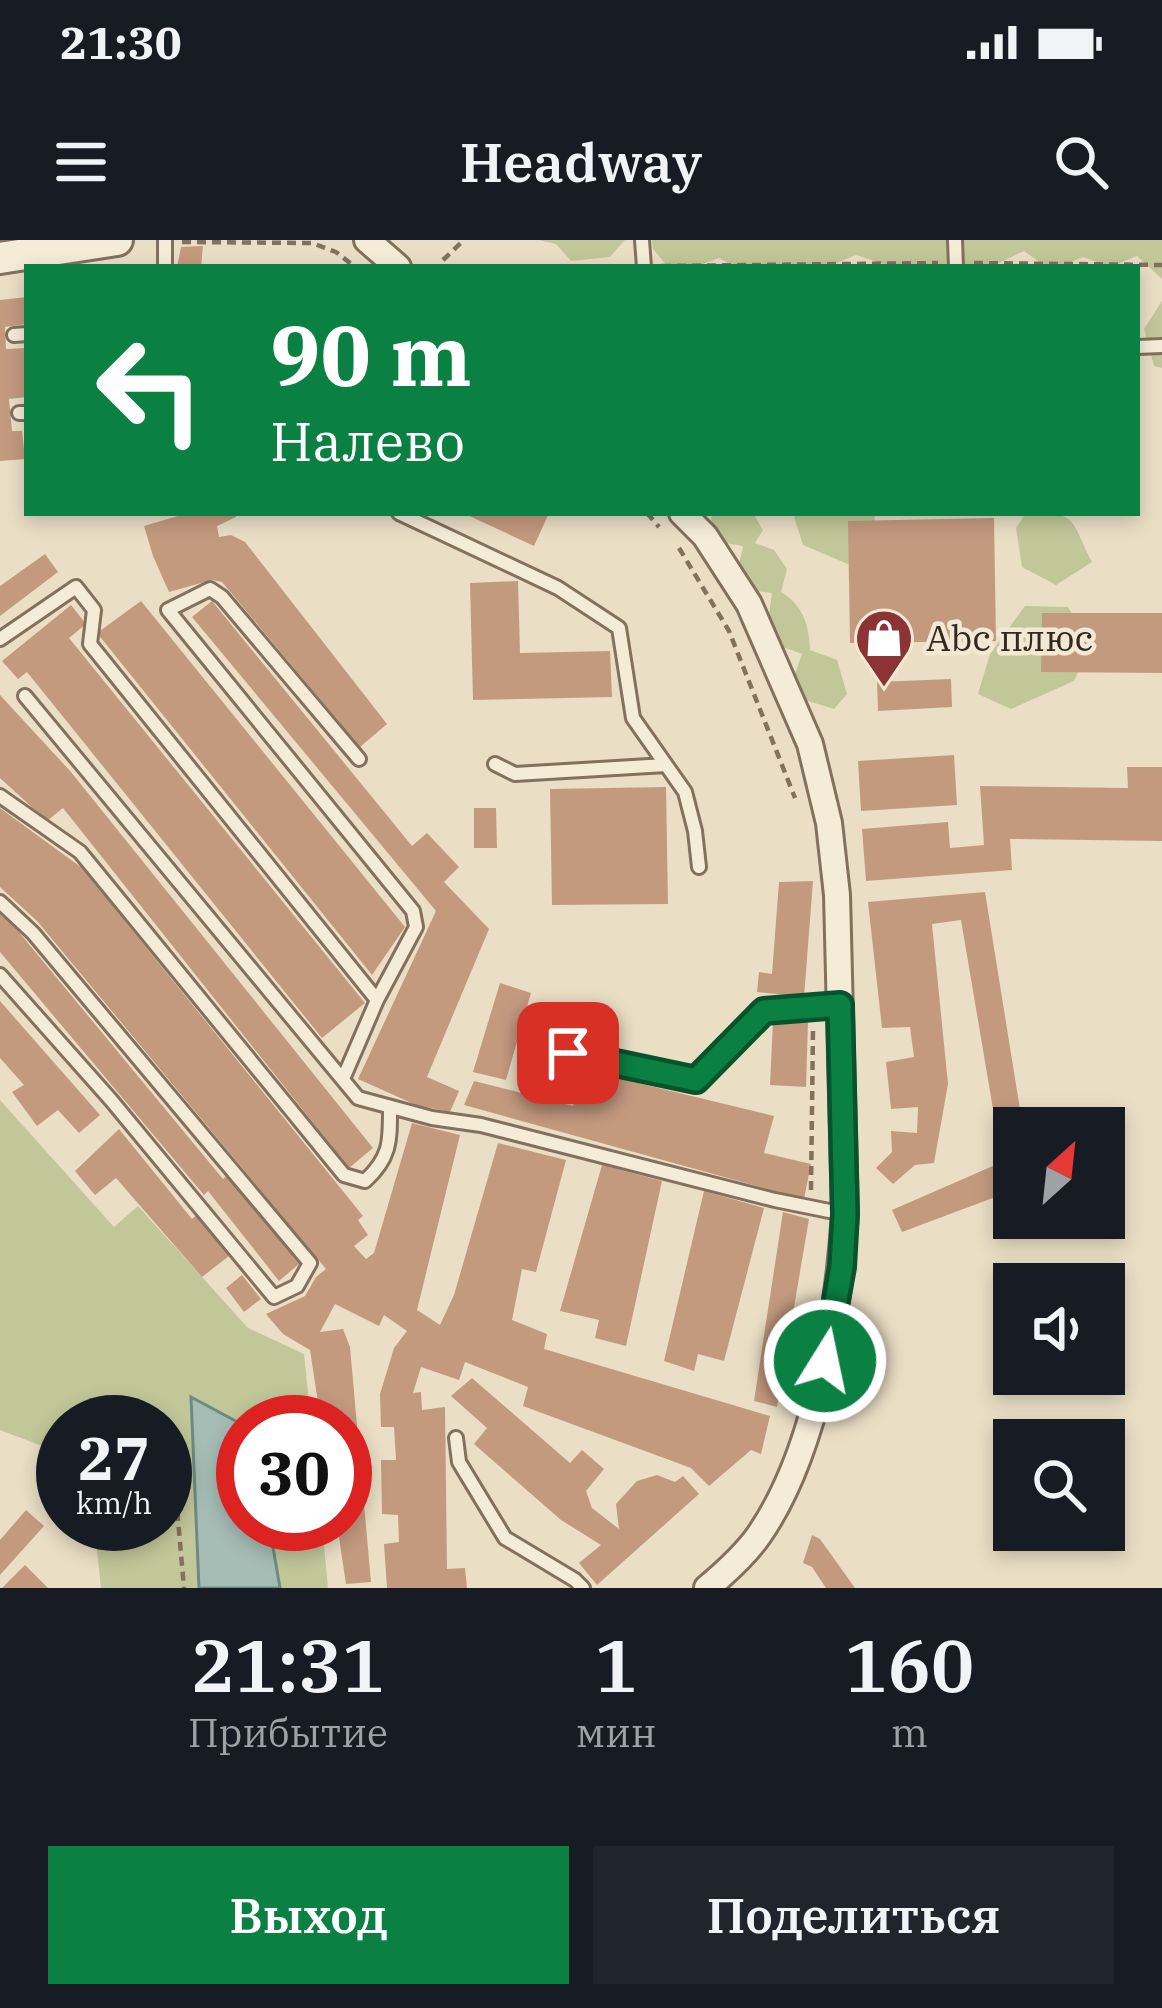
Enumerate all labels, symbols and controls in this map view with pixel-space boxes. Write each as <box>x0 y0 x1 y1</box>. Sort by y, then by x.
text: 21:30 <box>60 13 182 71</box>
text: Headway <box>460 127 702 197</box>
icon: menu <box>48 129 114 195</box>
icon: search <box>1048 129 1114 195</box>
text: 90 m <box>270 300 472 409</box>
icon: left <box>72 312 228 468</box>
text: Налево <box>270 406 465 476</box>
shop icon: Аbc плюс <box>853 607 915 689</box>
place label: Аbc плюс <box>926 614 1093 661</box>
pin <box>517 1002 619 1104</box>
icon: arrive <box>535 1020 601 1086</box>
north arrow <box>993 1107 1125 1239</box>
map controls <box>993 1107 1125 1551</box>
button: sound <box>993 1263 1125 1395</box>
position arrow <box>762 1298 888 1424</box>
speed limit sign: 30 <box>216 1395 372 1551</box>
text: 27 <box>78 1418 150 1497</box>
button: search <box>993 1419 1125 1551</box>
text: km/h <box>76 1483 152 1522</box>
text: 21:31 <box>191 1618 385 1712</box>
text: 1 <box>595 1618 638 1712</box>
text: 160 <box>844 1618 974 1712</box>
text: Прибытие <box>188 1707 388 1758</box>
text: мин <box>576 1707 657 1758</box>
text: m <box>891 1707 928 1758</box>
button: Выход <box>48 1846 569 1984</box>
button: Поделиться <box>593 1846 1114 1984</box>

